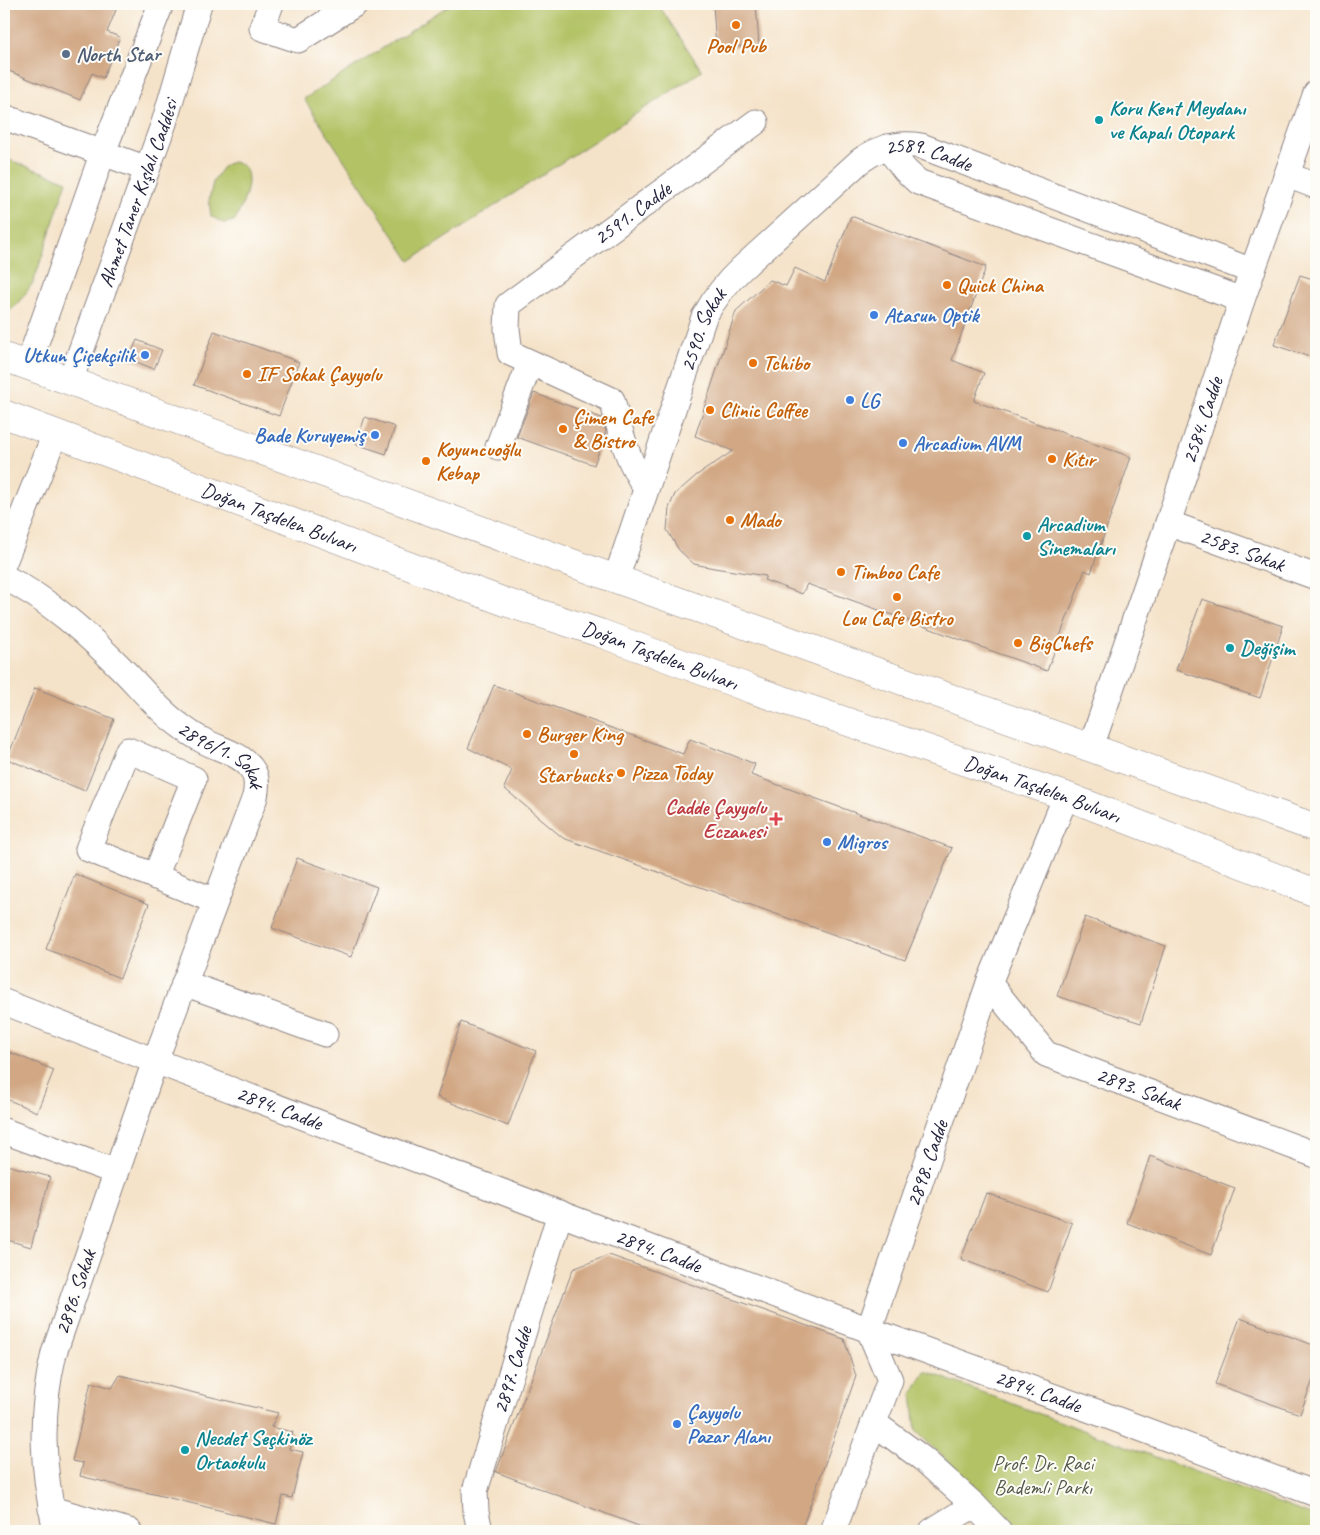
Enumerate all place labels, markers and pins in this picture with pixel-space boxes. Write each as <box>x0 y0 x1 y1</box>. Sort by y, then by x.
marker: Pool Pub <box>730 19 742 31</box>
place label: Pool Pub <box>706 33 767 59</box>
place label: North Star <box>76 41 163 67</box>
marker: North Star <box>60 48 72 60</box>
place label: Koru Kent Meydanı ve Kapalı Otopark <box>1109 95 1247 145</box>
marker: Koru Kent Meydanı ve Kapalı Otopark <box>1093 114 1105 126</box>
place label: Quick China <box>957 272 1045 298</box>
marker: Quick China <box>941 279 953 291</box>
place label: Atasun Optik <box>884 302 981 328</box>
marker: Atasun Optik <box>868 309 880 321</box>
place label: Utkun Çiçekçilik <box>23 342 137 368</box>
marker: Utkun Çiçekçilik <box>139 349 151 361</box>
place label: Tchibo <box>763 350 812 376</box>
marker: Tchibo <box>747 357 759 369</box>
place label: IF Sokak Çayyolu <box>257 361 383 388</box>
marker: IF Sokak Çayyolu <box>241 368 253 380</box>
place label: LG <box>860 387 882 413</box>
marker: LG <box>844 394 856 406</box>
place label: Clinic Coffee <box>720 397 809 423</box>
place label: Çimen Cafe & Bistro <box>573 404 655 454</box>
marker: Clinic Coffee <box>704 404 716 416</box>
place label: Bade Kuruyemiş <box>254 422 368 448</box>
marker: Çimen Cafe & Bistro <box>557 423 569 435</box>
marker: Bade Kuruyemiş <box>369 429 381 441</box>
place label: Arcadium AVM <box>913 430 1022 456</box>
place label: Koyuncuoğlu Kebap <box>436 436 522 486</box>
marker: Arcadium AVM <box>897 437 909 449</box>
place label: Kıtır <box>1062 446 1097 472</box>
marker: Kıtır <box>1046 453 1058 465</box>
marker: Koyuncuoğlu Kebap <box>420 455 432 467</box>
place label: Mado <box>740 507 783 533</box>
place label: Arcadium Sinemaları <box>1037 511 1117 561</box>
marker: Mado <box>724 514 736 526</box>
marker: Arcadium Sinemaları <box>1021 530 1033 542</box>
place label: Timboo Cafe <box>851 559 941 585</box>
marker: Timboo Cafe <box>835 566 847 578</box>
marker: Lou Cafe Bistro <box>891 591 903 603</box>
place label: Lou Cafe Bistro <box>841 605 954 631</box>
place label: BigChefs <box>1028 630 1094 656</box>
place label: Değişim <box>1240 635 1296 661</box>
marker: BigChefs <box>1012 637 1024 649</box>
marker: Değişim <box>1224 642 1236 654</box>
place label: Burger King <box>537 721 625 747</box>
marker: Burger King <box>521 728 533 740</box>
marker: Starbucks <box>568 748 580 760</box>
place label: Pizza Today <box>631 760 714 786</box>
place label: Starbucks <box>537 762 614 788</box>
marker: Pizza Today <box>615 767 627 779</box>
place label: Cadde Çayyolu Eczanesi <box>665 794 769 844</box>
marker: Cadde Çayyolu Eczanesi <box>770 813 782 825</box>
place label: Migros <box>837 829 889 855</box>
marker: Migros <box>821 836 833 848</box>
place label: Çayyolu Pazar Alanı <box>687 1399 772 1449</box>
marker: Çayyolu Pazar Alanı <box>671 1418 683 1430</box>
place label: Necdet Seçkinöz Ortaokulu <box>195 1425 313 1475</box>
marker: Necdet Seçkinöz Ortaokulu <box>179 1444 191 1456</box>

